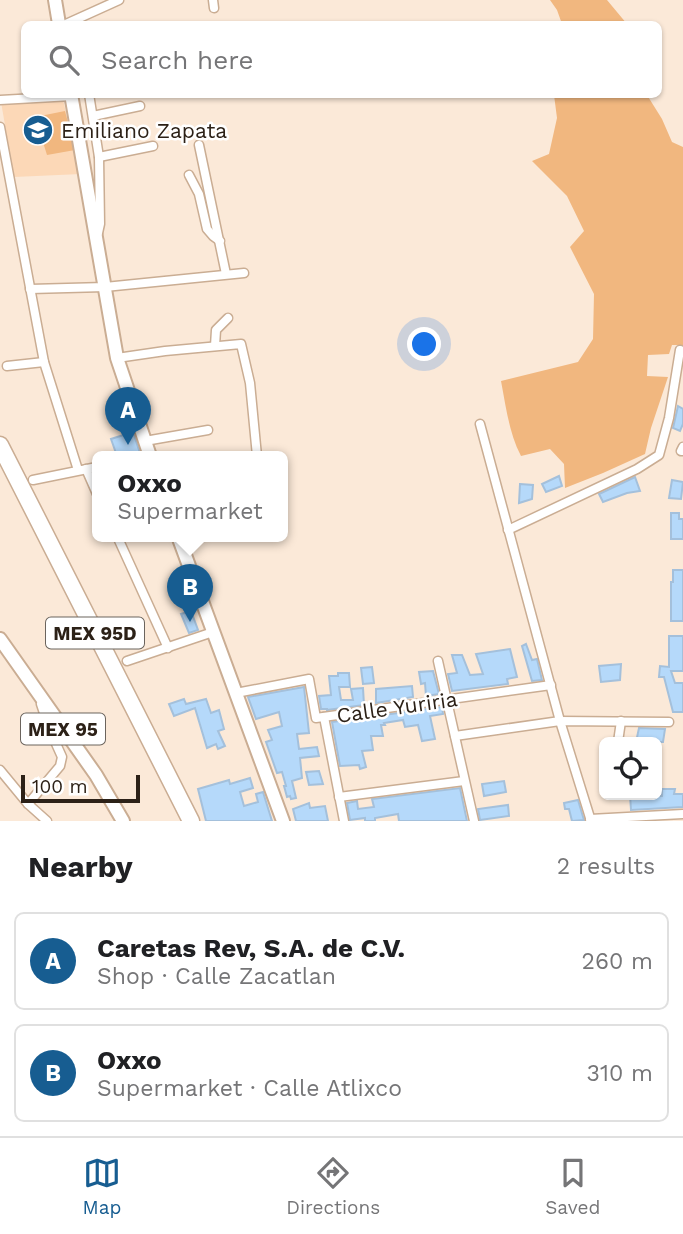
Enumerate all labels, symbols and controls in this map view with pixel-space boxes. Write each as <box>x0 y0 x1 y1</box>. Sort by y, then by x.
search box <box>21 21 662 98</box>
icon: search <box>45 41 83 79</box>
text: Search here <box>101 45 253 75</box>
school or university icon: Emiliano Zapata <box>21 113 55 147</box>
place label: Emiliano Zapata <box>61 118 227 143</box>
your location <box>407 327 441 361</box>
pin: A <box>105 387 151 445</box>
popup <box>92 451 288 542</box>
text: Oxxo <box>117 468 182 498</box>
text: Supermarket <box>117 498 263 525</box>
pin: B <box>167 564 213 622</box>
road number: MEX 95D <box>46 618 144 648</box>
street label: Calle Yuriria <box>335 686 459 728</box>
road number: MEX 95 <box>21 714 105 744</box>
map controls <box>599 737 662 800</box>
button: locate <box>599 737 662 800</box>
scale bar <box>21 772 140 804</box>
text: 100 m <box>32 775 88 798</box>
text: Nearby <box>28 849 133 884</box>
text: 2 results <box>557 853 655 880</box>
text: Caretas Rev, S.A. de C.V. <box>97 933 405 963</box>
text: A <box>45 948 61 975</box>
text: 260 m <box>582 948 653 975</box>
text: Shop · Calle Zacatlan <box>97 963 336 990</box>
text: Oxxo <box>97 1045 162 1075</box>
text: B <box>45 1060 61 1087</box>
text: 310 m <box>587 1060 653 1087</box>
text: Supermarket · Calle Atlixco <box>97 1075 402 1102</box>
tab: Map <box>83 1154 121 1219</box>
tab: Directions <box>286 1154 380 1219</box>
tab: Saved <box>545 1154 600 1219</box>

